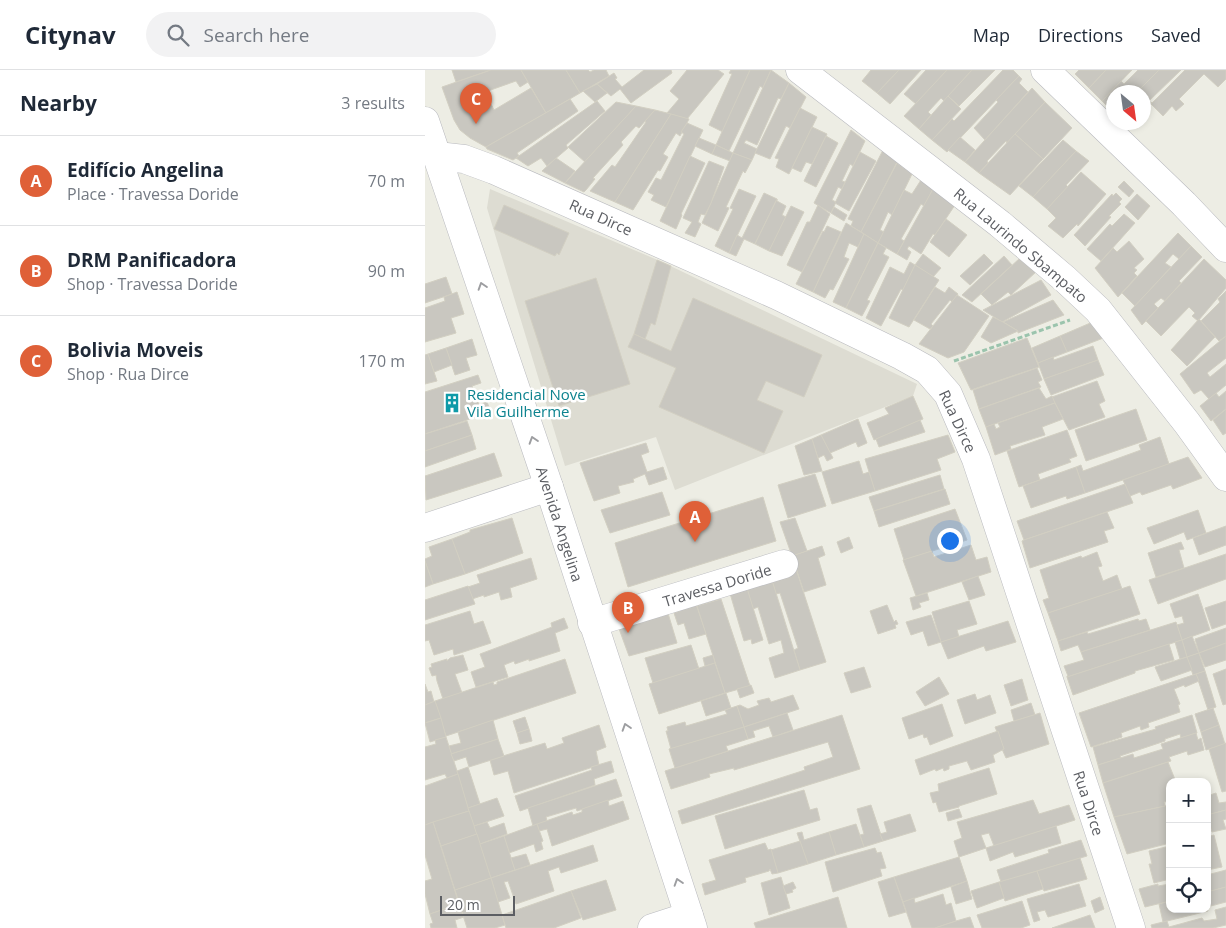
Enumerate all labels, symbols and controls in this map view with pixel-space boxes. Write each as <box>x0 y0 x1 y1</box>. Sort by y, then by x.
search box <box>146 12 496 57</box>
text: Citynav <box>25 18 116 51</box>
icon: search <box>164 21 192 49</box>
text: Search here <box>204 22 309 48</box>
text: Map <box>973 23 1010 47</box>
text: Directions <box>1038 23 1123 47</box>
text: Saved <box>1151 23 1201 47</box>
pin: C <box>460 83 492 124</box>
north arrow <box>1106 85 1151 130</box>
text: Nearby <box>20 89 97 117</box>
text: 3 results <box>341 92 405 114</box>
text: Edifício Angelina <box>67 157 224 183</box>
text: A <box>30 170 42 192</box>
text: 70 m <box>368 170 405 192</box>
text: Place · Travessa Doride <box>67 183 239 205</box>
street label: Rua Laurindo Sbampato <box>950 183 1092 307</box>
street label: Rua Dirce <box>566 194 636 240</box>
text: DRM Panificadora <box>67 247 236 273</box>
text: B <box>31 260 41 282</box>
text: 90 m <box>368 260 405 282</box>
text: Shop · Travessa Doride <box>67 273 238 295</box>
one-way arrow <box>477 282 487 290</box>
text: Bolivia Moveis <box>67 337 203 363</box>
text: C <box>31 350 41 372</box>
text: 170 m <box>359 350 405 372</box>
text: Shop · Rua Dirce <box>67 363 189 385</box>
place label: Residencial Nove Vila Guilherme <box>467 384 586 421</box>
street label: Rua Dirce <box>935 386 981 456</box>
building icon: Residencial Nove Vila Guilherme <box>441 392 463 414</box>
one-way arrow <box>529 436 539 444</box>
street label: Avenida Angelina <box>532 464 588 584</box>
pin: A <box>679 501 711 542</box>
your location <box>937 528 963 554</box>
street label: Travessa Doride <box>660 559 774 611</box>
pin: B <box>612 592 644 633</box>
one-way arrow <box>622 724 632 732</box>
street label: Rua Dirce <box>1069 768 1109 838</box>
map controls <box>1166 778 1211 913</box>
button: + <box>1166 778 1211 823</box>
button: − <box>1166 823 1211 868</box>
button: locate <box>1166 868 1211 913</box>
one-way arrow <box>673 878 683 886</box>
scale bar <box>440 893 515 916</box>
text: 20 m <box>447 895 480 914</box>

